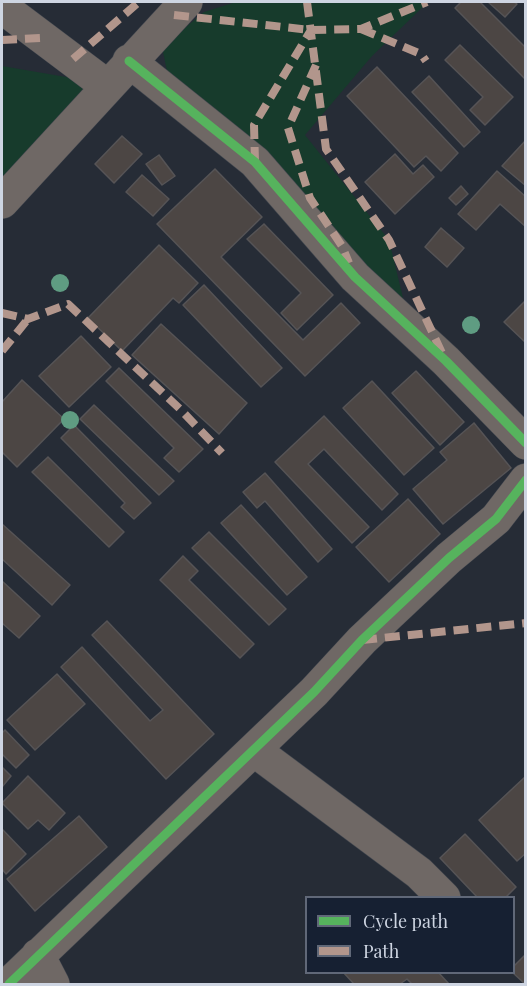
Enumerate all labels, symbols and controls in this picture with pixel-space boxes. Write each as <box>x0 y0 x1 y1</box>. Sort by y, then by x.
legend <box>305 896 515 974</box>
text: Cycle path <box>363 909 448 933</box>
text: Path <box>363 939 399 963</box>

